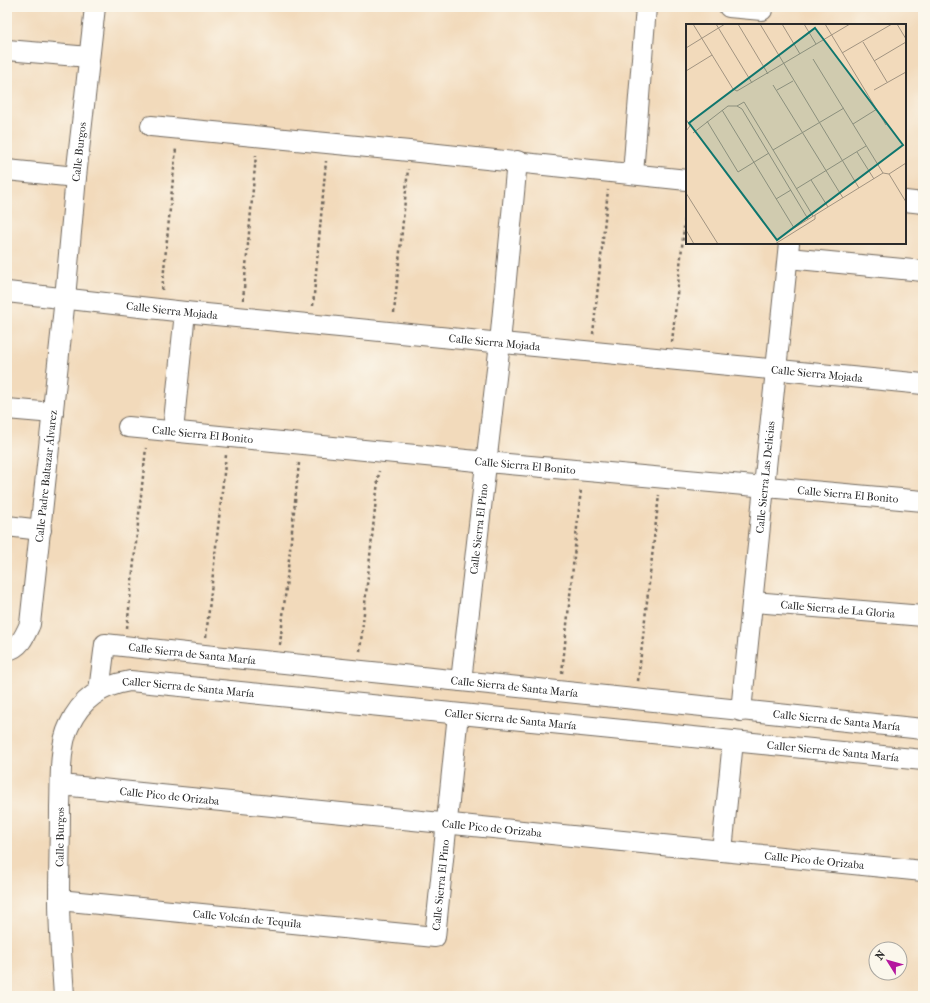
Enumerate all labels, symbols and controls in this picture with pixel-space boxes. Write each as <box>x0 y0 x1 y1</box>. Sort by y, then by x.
inset map <box>686 24 906 244</box>
street label: Calle Burgos <box>70 121 89 182</box>
street label: Calle Sierra Mojada <box>125 299 219 322</box>
street label: Calle Sierra Mojada <box>448 332 542 354</box>
street label: Calle Sierra Mojada <box>770 363 864 385</box>
street label: Calle Padre Baltazar Álvarez <box>33 409 60 543</box>
street label: Calle Sierra Las Delicias <box>753 420 778 534</box>
street label: Calle Sierra El Bonito <box>152 423 254 446</box>
street label: Calle Sierra El Bonito <box>474 455 577 477</box>
street label: Calle Sierra El Pino <box>467 483 491 575</box>
street label: Calle Sierra El Bonito <box>797 484 899 506</box>
street label: Calle Sierra de La Gloria <box>780 598 896 621</box>
street label: Calle Sierra de Santa María <box>128 641 257 667</box>
street label: Calle Sierra de Santa María <box>450 674 580 700</box>
street label: Caller Sierra de Santa María <box>121 675 256 700</box>
street label: Caller Sierra de Santa María <box>444 706 578 733</box>
street label: Calle Sierra de Santa María <box>772 707 902 734</box>
street label: Caller Sierra de Santa María <box>766 738 900 765</box>
street label: Calle Pico de Orizaba <box>119 785 221 808</box>
street label: Calle Burgos <box>53 807 67 867</box>
street label: Calle Pico de Orizaba <box>441 817 543 840</box>
street label: Calle Sierra El Pino <box>430 839 452 931</box>
street label: Calle Pico de Orizaba <box>764 849 866 872</box>
street label: Calle Volcán de Tequila <box>192 907 303 931</box>
north arrow <box>868 941 908 981</box>
text: N <box>873 948 889 963</box>

